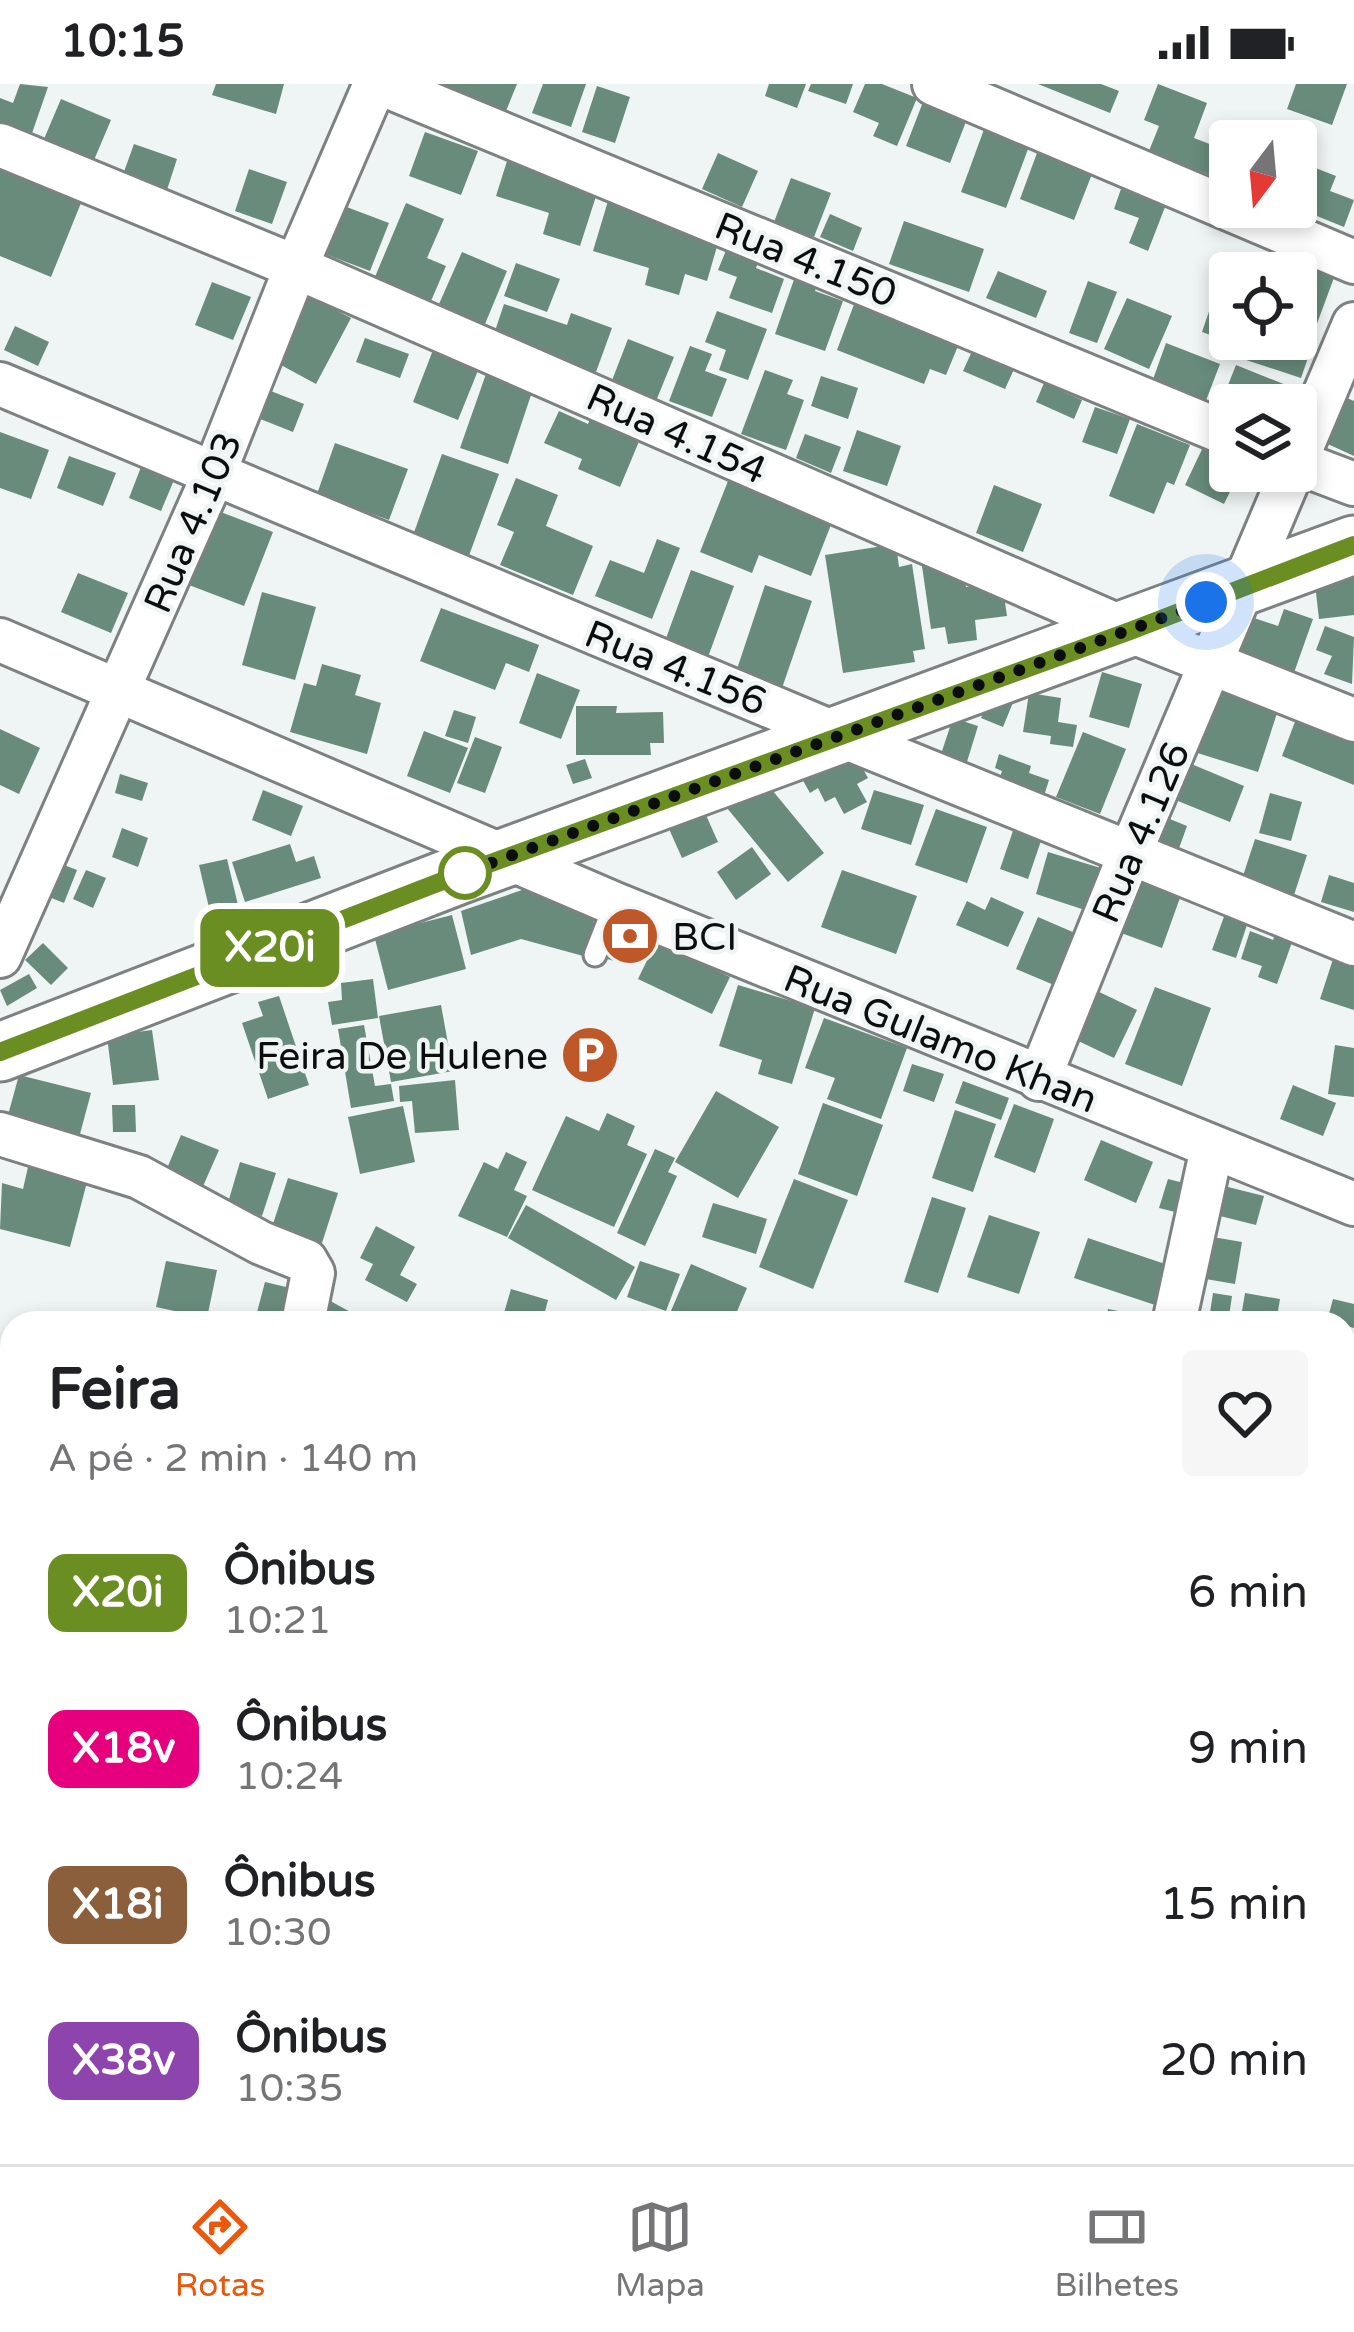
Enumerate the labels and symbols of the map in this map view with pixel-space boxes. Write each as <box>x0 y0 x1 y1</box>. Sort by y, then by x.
north arrow <box>1209 120 1317 228</box>
street label: Rua 4.150 <box>708 203 903 318</box>
street label: Rua 4.154 <box>579 374 774 495</box>
street label: Rua 4.103 <box>134 425 252 620</box>
your location <box>1176 572 1236 632</box>
street label: Rua 4.156 <box>578 611 773 726</box>
street label: Rua 4.126 <box>1082 735 1200 930</box>
unlabelled marker <box>440 848 490 898</box>
bank icon: BCI <box>599 905 661 967</box>
line badge: X20i <box>186 909 354 987</box>
place label: BCI <box>672 914 737 961</box>
street label: Rua Gulamo Khan <box>777 955 1104 1124</box>
parking icon: Feira De Hulene <box>559 1024 621 1086</box>
place label: Feira De Hulene <box>256 1033 548 1080</box>

